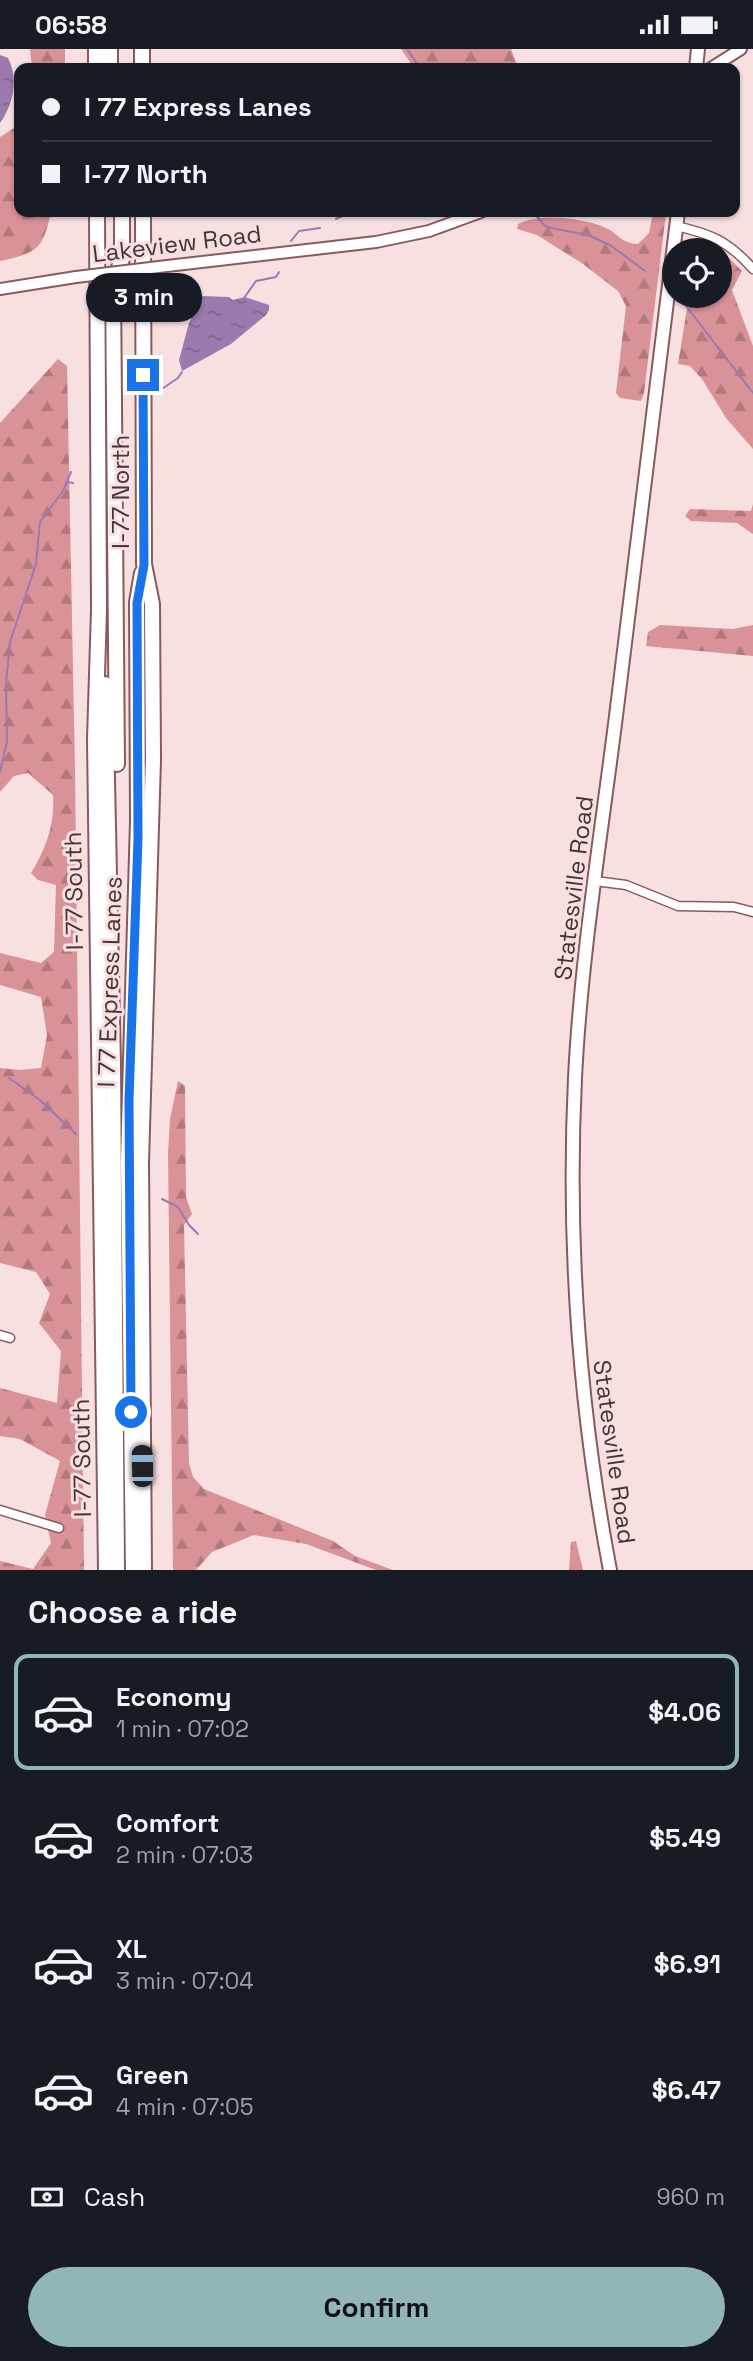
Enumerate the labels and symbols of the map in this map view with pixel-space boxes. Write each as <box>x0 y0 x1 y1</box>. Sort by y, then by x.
street label: Lakeview Road <box>91 218 263 269</box>
callout: 3 min <box>85 273 201 323</box>
route end <box>127 359 159 391</box>
street label: I-77 North <box>105 435 136 549</box>
street label: Statesville Road <box>547 794 600 982</box>
street label: I-77 South <box>57 831 90 951</box>
street label: I 77 Express Lanes <box>90 876 129 1088</box>
street label: Statesville Road <box>586 1358 643 1546</box>
route start <box>115 1396 147 1428</box>
street label: I-77 South <box>65 1398 98 1518</box>
car <box>132 1445 153 1487</box>

